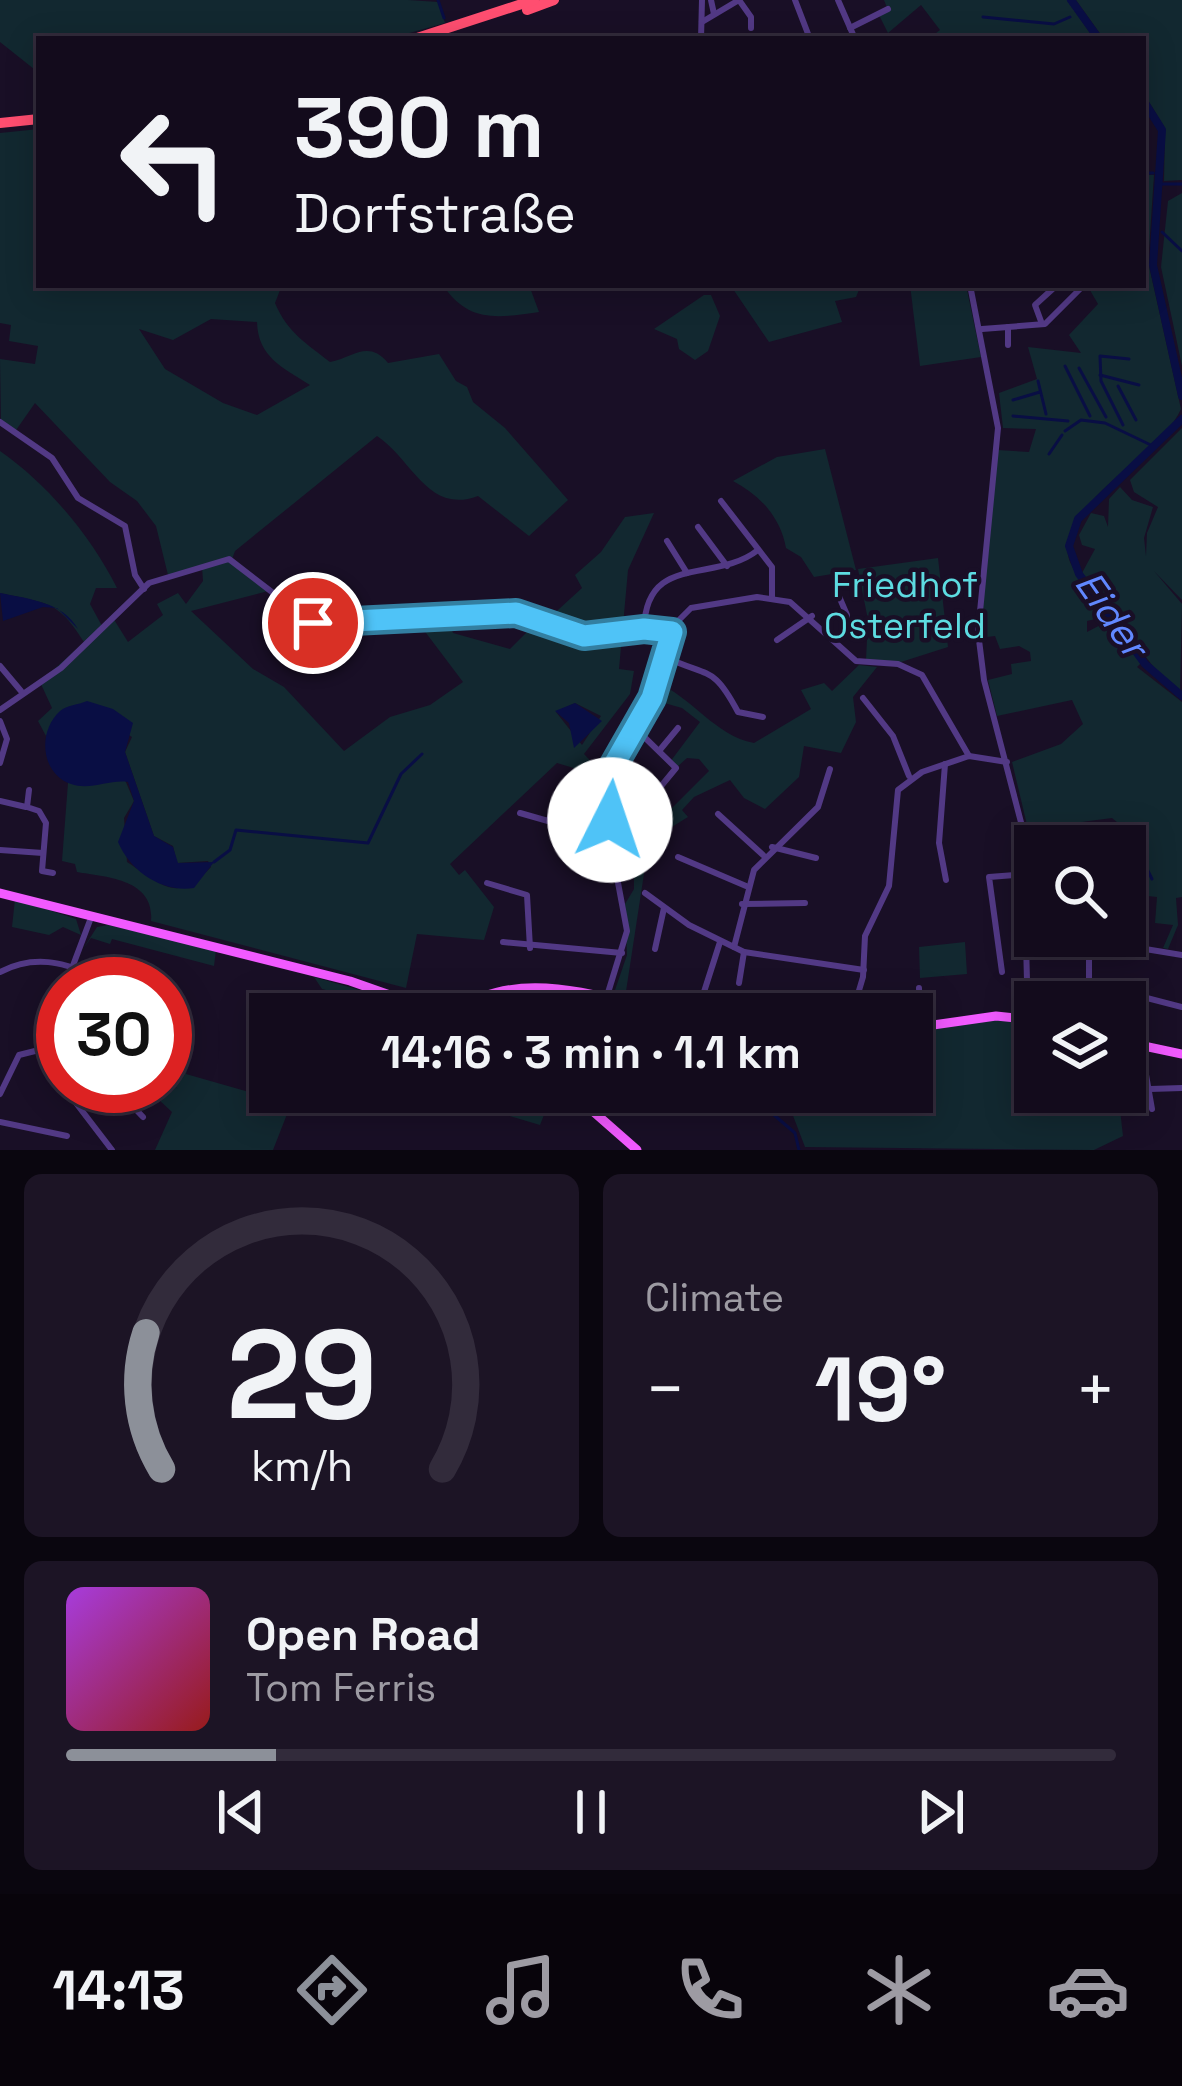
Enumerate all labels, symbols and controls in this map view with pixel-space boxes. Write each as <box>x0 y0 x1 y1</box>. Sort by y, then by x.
text: 390 m <box>294 74 545 182</box>
icon: left <box>96 84 252 240</box>
text: Dorfstraße <box>294 179 576 248</box>
water label: Eider <box>1065 561 1162 670</box>
park label: Friedhof Osterfeld <box>824 562 986 649</box>
pin <box>262 572 364 674</box>
icon: arrive <box>280 590 346 656</box>
position arrow <box>547 757 673 883</box>
map controls <box>1014 825 1146 1113</box>
button: search <box>1014 825 1146 957</box>
speed limit sign: 30 <box>36 957 192 1113</box>
button: layers <box>1014 981 1146 1113</box>
text: 14:16 · 3 min · 1.1 km <box>381 1024 801 1081</box>
text: Climate <box>645 1273 784 1322</box>
text: 29 <box>226 1295 377 1454</box>
text: 19° <box>815 1332 946 1447</box>
text: − <box>645 1347 686 1431</box>
text: + <box>1075 1347 1116 1431</box>
text: km/h <box>250 1438 353 1493</box>
text: Open Road <box>246 1606 481 1663</box>
text: Tom Ferris <box>246 1663 436 1712</box>
icon: previous <box>208 1779 274 1845</box>
icon: pause <box>558 1779 624 1845</box>
icon: next <box>908 1779 974 1845</box>
icon: directions <box>290 1948 374 2032</box>
icon: music <box>479 1948 563 2032</box>
icon: phone <box>668 1948 752 2032</box>
icon: climate <box>857 1948 941 2032</box>
icon: car <box>1046 1948 1130 2032</box>
text: 14:13 <box>52 1956 185 2025</box>

